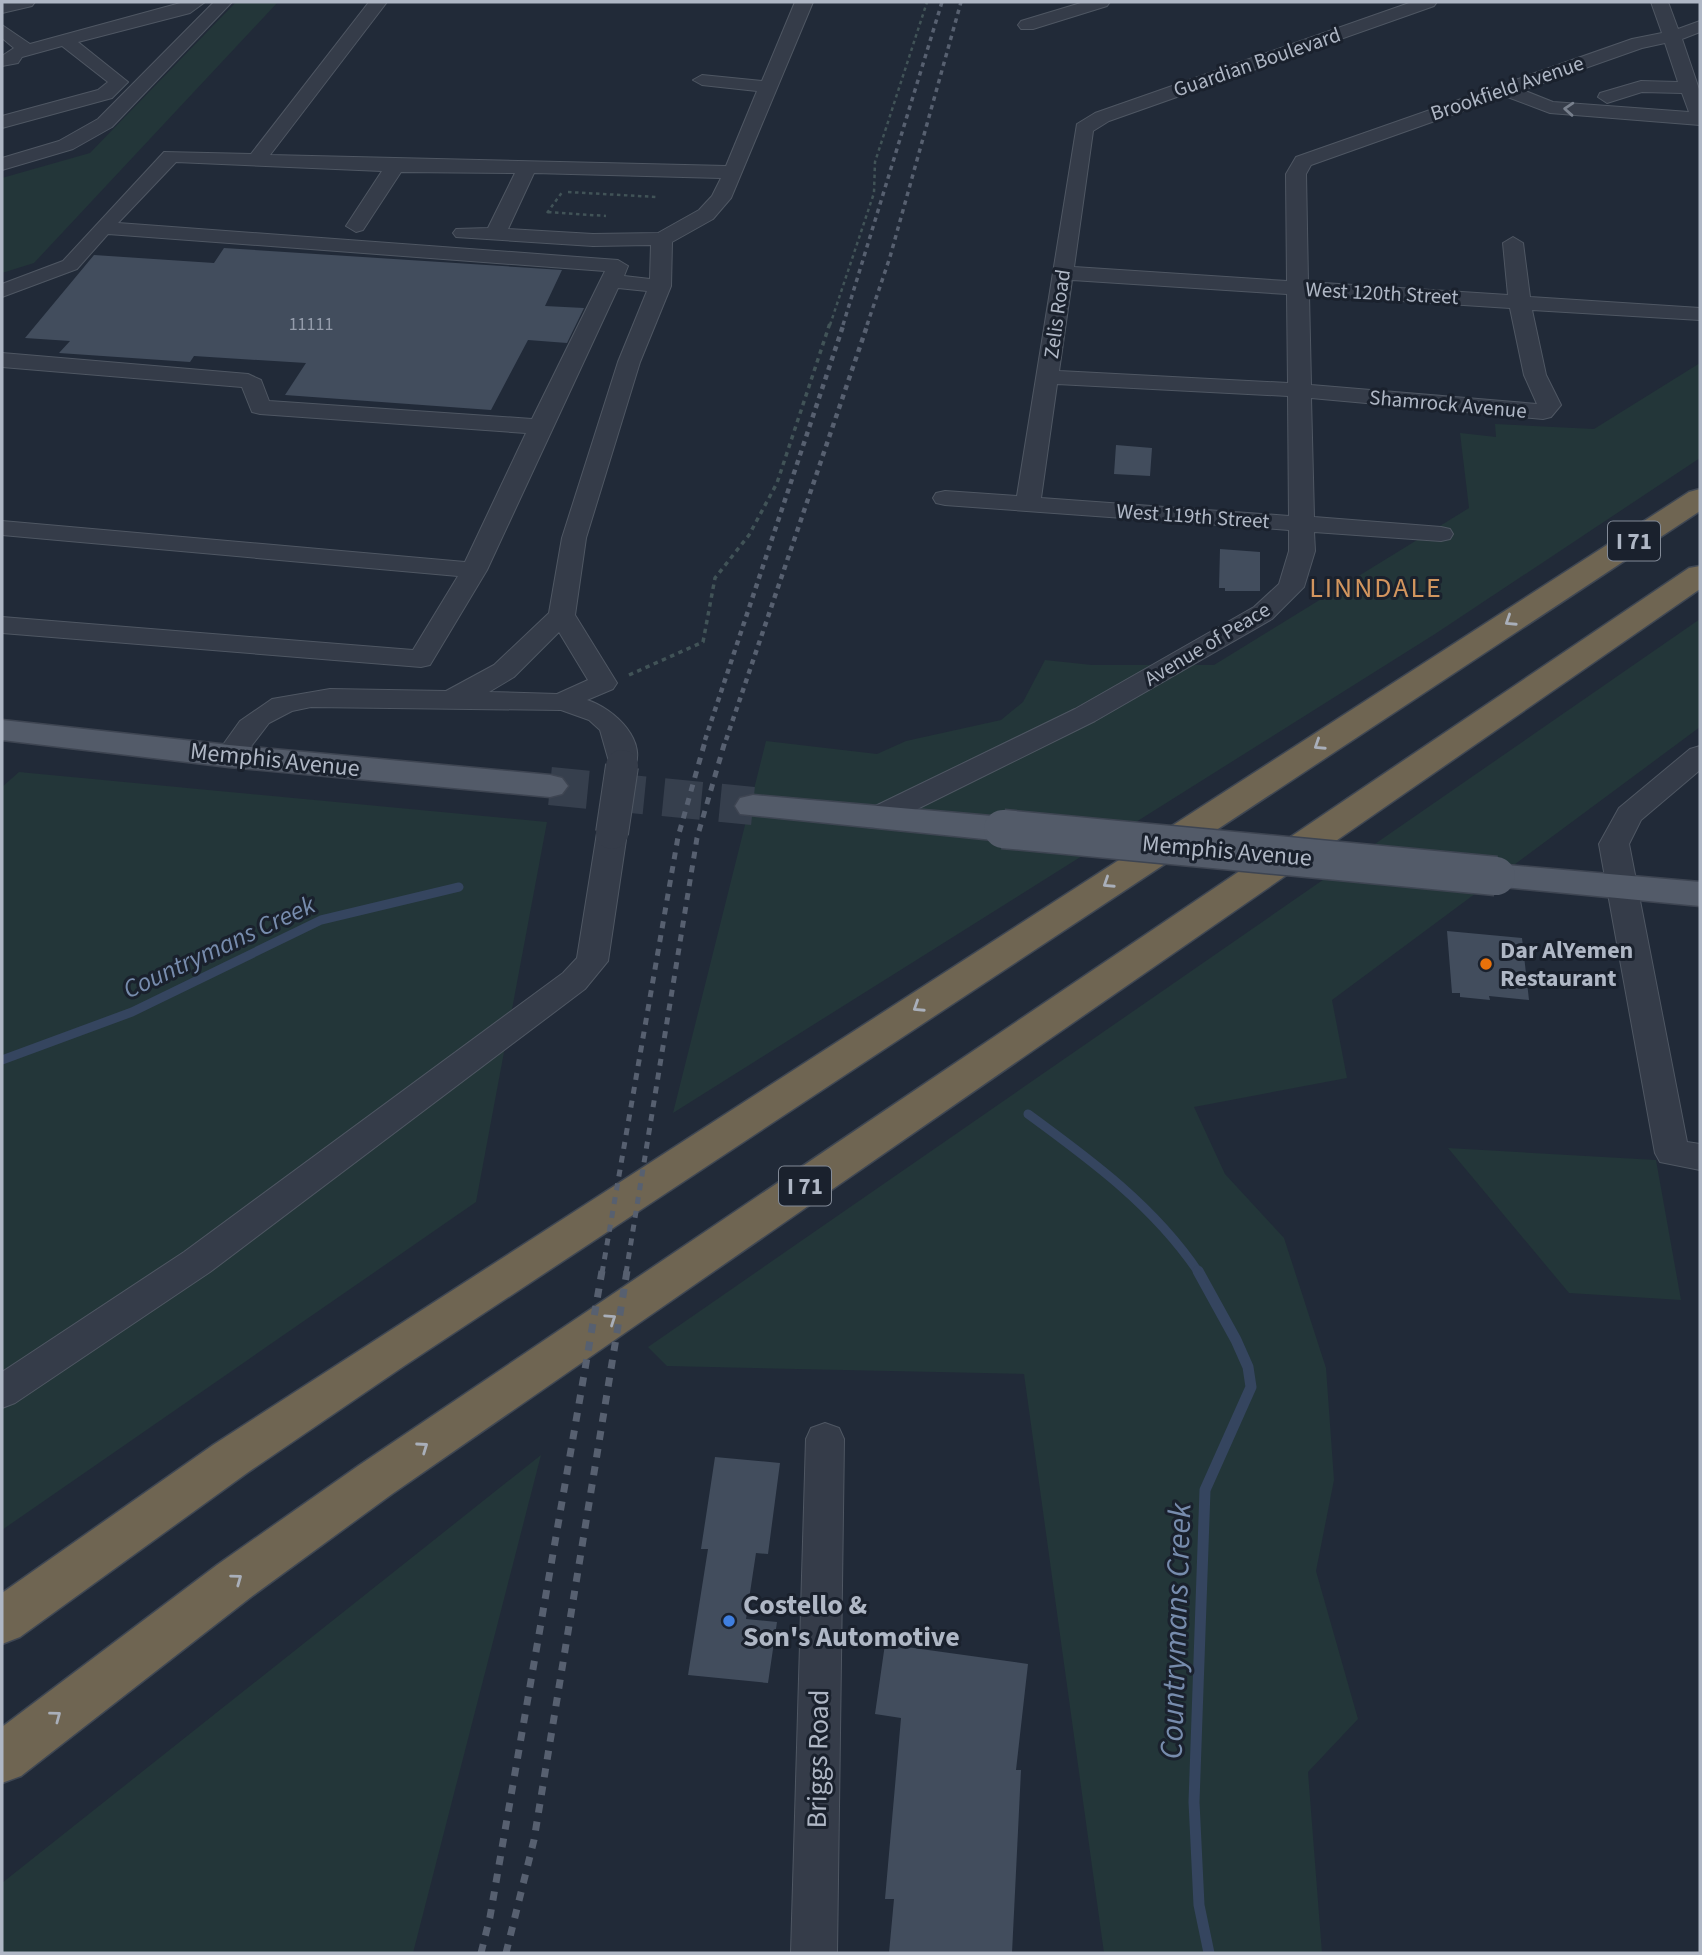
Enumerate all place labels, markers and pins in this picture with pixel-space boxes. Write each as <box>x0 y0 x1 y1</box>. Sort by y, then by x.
place label: Dar AlYemen Restaurant <box>1500 933 1633 996</box>
marker: Dar AlYemen Restaurant <box>1478 956 1494 972</box>
place label: Costello & Son's Automotive <box>743 1585 960 1657</box>
marker: Costello & Son's Automotive <box>721 1613 737 1629</box>

